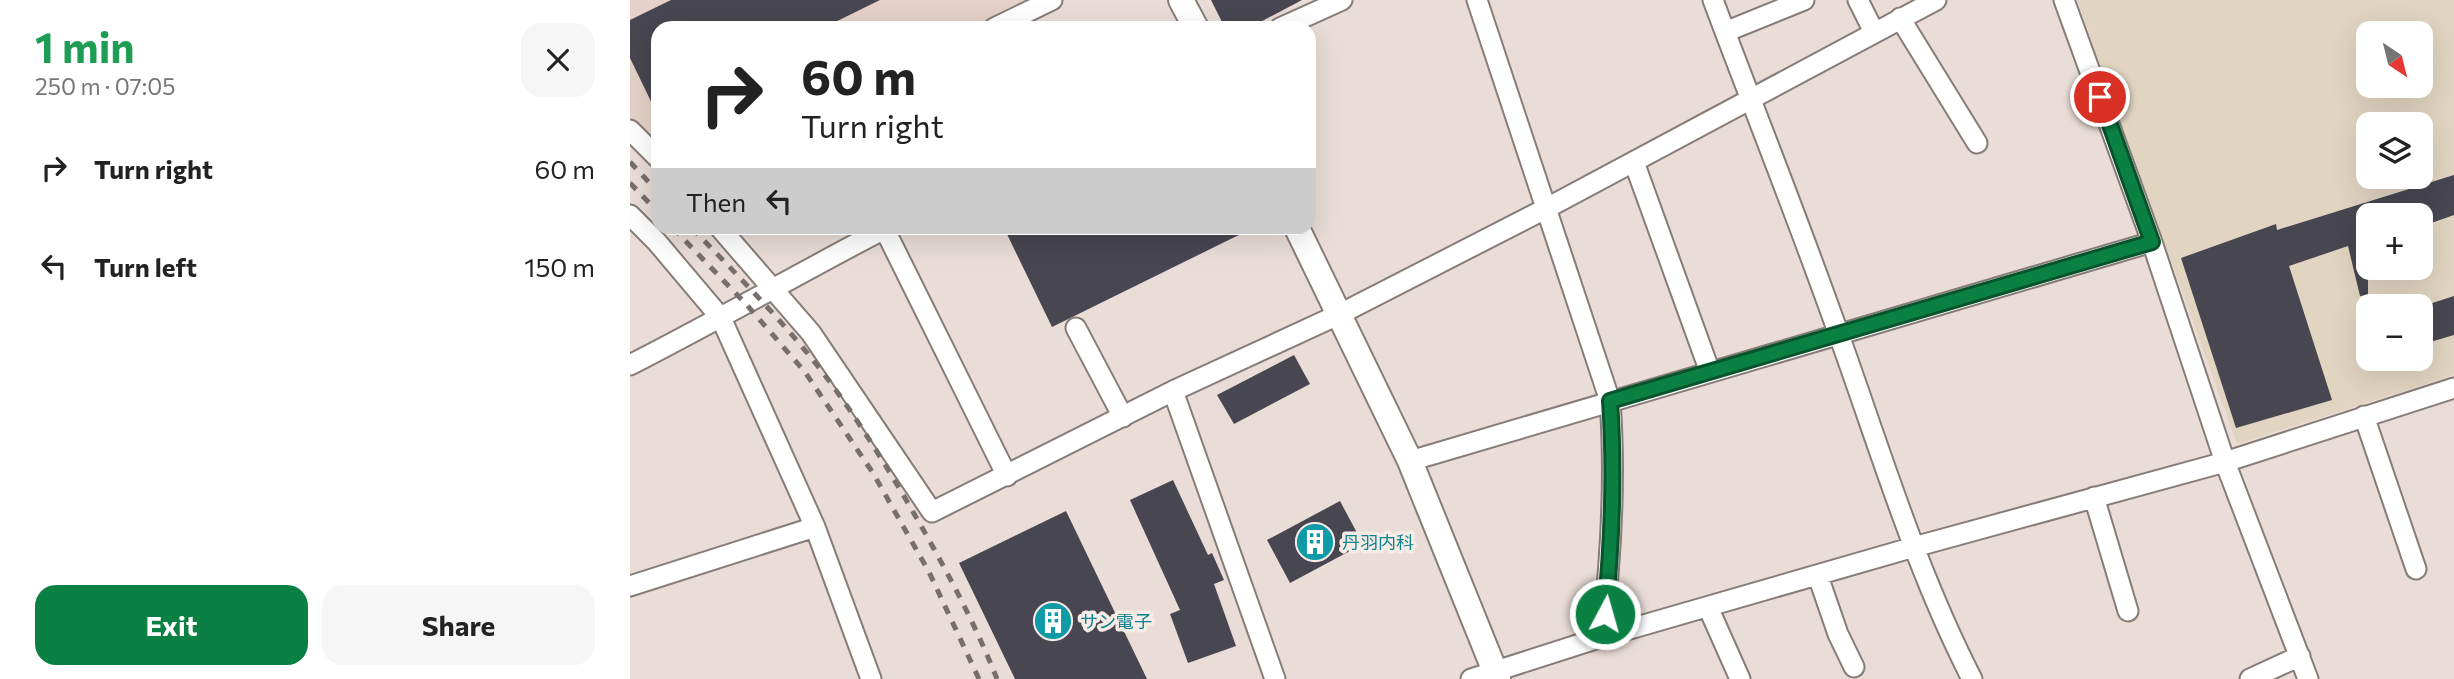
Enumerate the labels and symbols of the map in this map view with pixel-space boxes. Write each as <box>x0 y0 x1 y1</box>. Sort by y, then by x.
north arrow <box>2356 21 2432 98</box>
pin <box>2070 67 2130 127</box>
building icon: 丹羽内科 <box>1294 521 1336 563</box>
place label: 丹羽内科 <box>1342 531 1414 553</box>
position arrow <box>1568 577 1642 651</box>
building icon: サン電子 <box>1032 600 1074 642</box>
place label: サン電子 <box>1080 610 1152 632</box>

